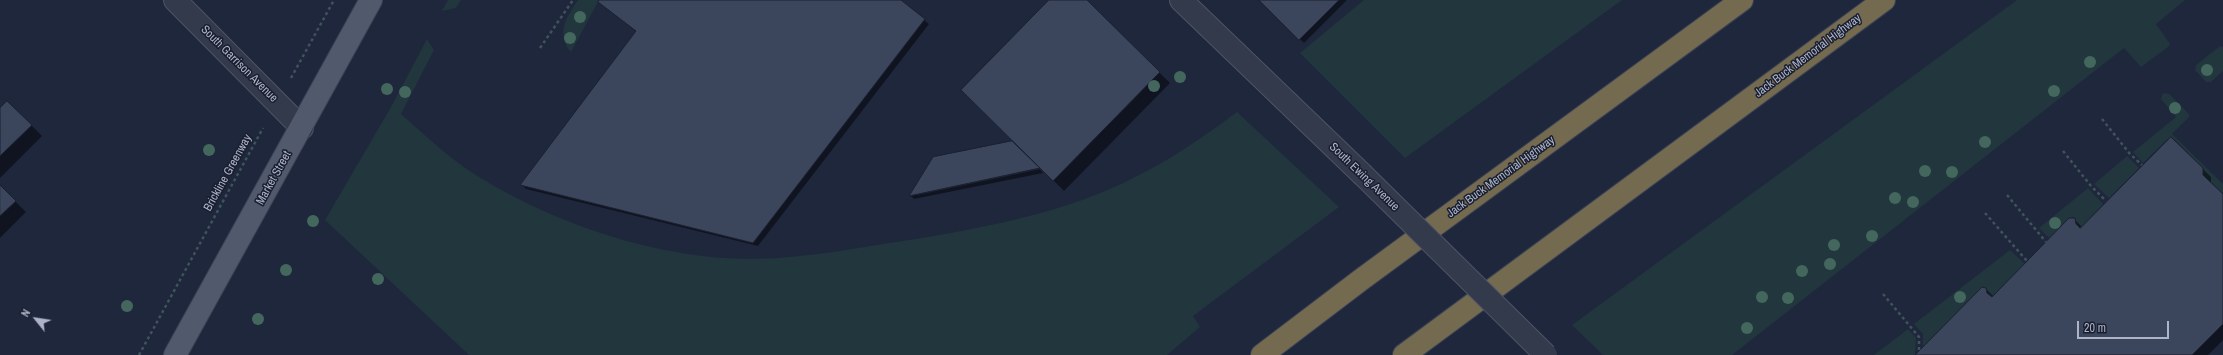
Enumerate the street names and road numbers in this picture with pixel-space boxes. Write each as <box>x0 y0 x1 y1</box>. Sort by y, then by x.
street label: Jack Buck Memorial Highway <box>1752 11 1864 101</box>
street label: South Garrison Avenue <box>198 23 280 105</box>
street label: Brickline Greenway <box>201 132 255 214</box>
street label: Jack Buck Memorial Highway <box>1444 133 1558 221</box>
street label: South Ewing Avenue <box>1326 140 1402 214</box>
street label: Market Street <box>253 149 295 207</box>

